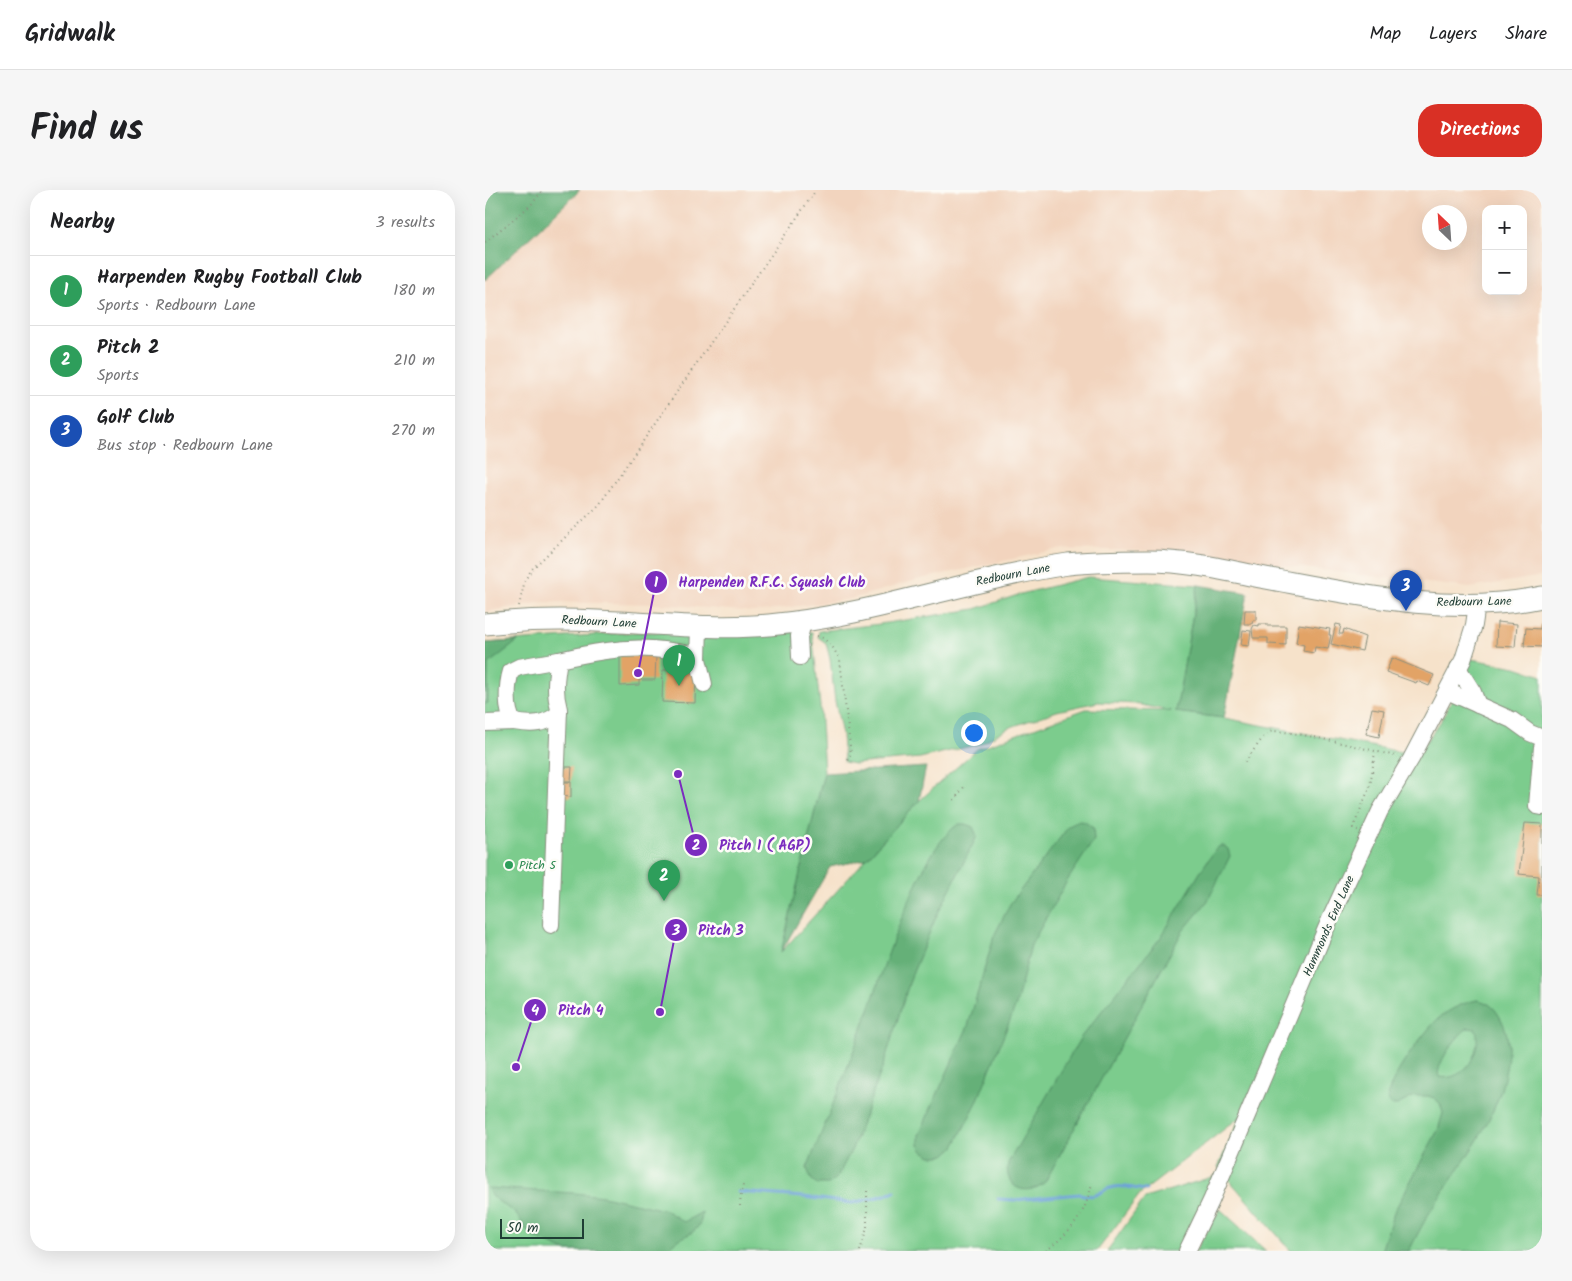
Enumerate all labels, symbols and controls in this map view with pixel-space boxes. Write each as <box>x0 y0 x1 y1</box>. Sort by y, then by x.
text: Gridwalk <box>25 15 115 54</box>
text: Map <box>1370 20 1401 49</box>
text: Layers <box>1429 20 1477 49</box>
text: Share <box>1505 20 1547 49</box>
text: Find us <box>30 102 143 158</box>
button: Directions <box>1418 104 1542 157</box>
north arrow <box>1422 205 1467 250</box>
map controls <box>1482 205 1527 295</box>
button: + <box>1482 205 1527 250</box>
text: Nearby <box>50 206 115 239</box>
text: 3 results <box>376 210 435 235</box>
button: − <box>1482 250 1527 295</box>
text: Harpenden Rugby Football Club <box>97 263 362 293</box>
text: 1 <box>64 278 68 303</box>
text: 180 m <box>393 278 435 303</box>
text: Sports · Redbourn Lane <box>97 293 255 318</box>
text: Pitch 2 <box>97 333 159 363</box>
text: 2 <box>61 348 71 373</box>
text: 210 m <box>394 348 435 373</box>
text: Sports <box>97 363 139 388</box>
text: Golf Club <box>97 403 174 433</box>
text: 3 <box>62 418 70 443</box>
text: 270 m <box>391 418 435 443</box>
text: Bus stop · Redbourn Lane <box>97 433 273 458</box>
street label: Redbourn Lane <box>974 558 1052 591</box>
callout: Harpenden R.F.C. Squash Club <box>643 568 875 597</box>
pin: 3 <box>1390 570 1422 611</box>
text: 1 <box>654 571 659 595</box>
text: Harpenden R.F.C. Squash Club <box>679 572 865 594</box>
street label: Redbourn Lane <box>1436 592 1512 612</box>
street label: Redbourn Lane <box>561 611 638 633</box>
pin: 1 <box>663 645 695 686</box>
your location <box>961 720 987 746</box>
callout: Pitch 1 ( AGP) <box>684 830 821 859</box>
text: 2 <box>692 834 701 858</box>
text: Pitch 1 ( AGP) <box>719 835 811 857</box>
place label: Pitch 5 <box>519 856 558 875</box>
marker: Pitch 5 <box>503 859 515 871</box>
pin: 2 <box>648 860 680 901</box>
street label: Hammonds End Lane <box>1298 872 1360 980</box>
callout: Pitch 3 <box>663 915 754 944</box>
text: 3 <box>671 919 680 943</box>
text: Pitch 3 <box>698 920 744 942</box>
callout: Pitch 4 <box>523 996 613 1025</box>
text: 4 <box>531 999 539 1023</box>
text: Pitch 4 <box>558 1000 604 1022</box>
scale bar <box>500 1216 584 1239</box>
text: 50 m <box>507 1217 538 1239</box>

